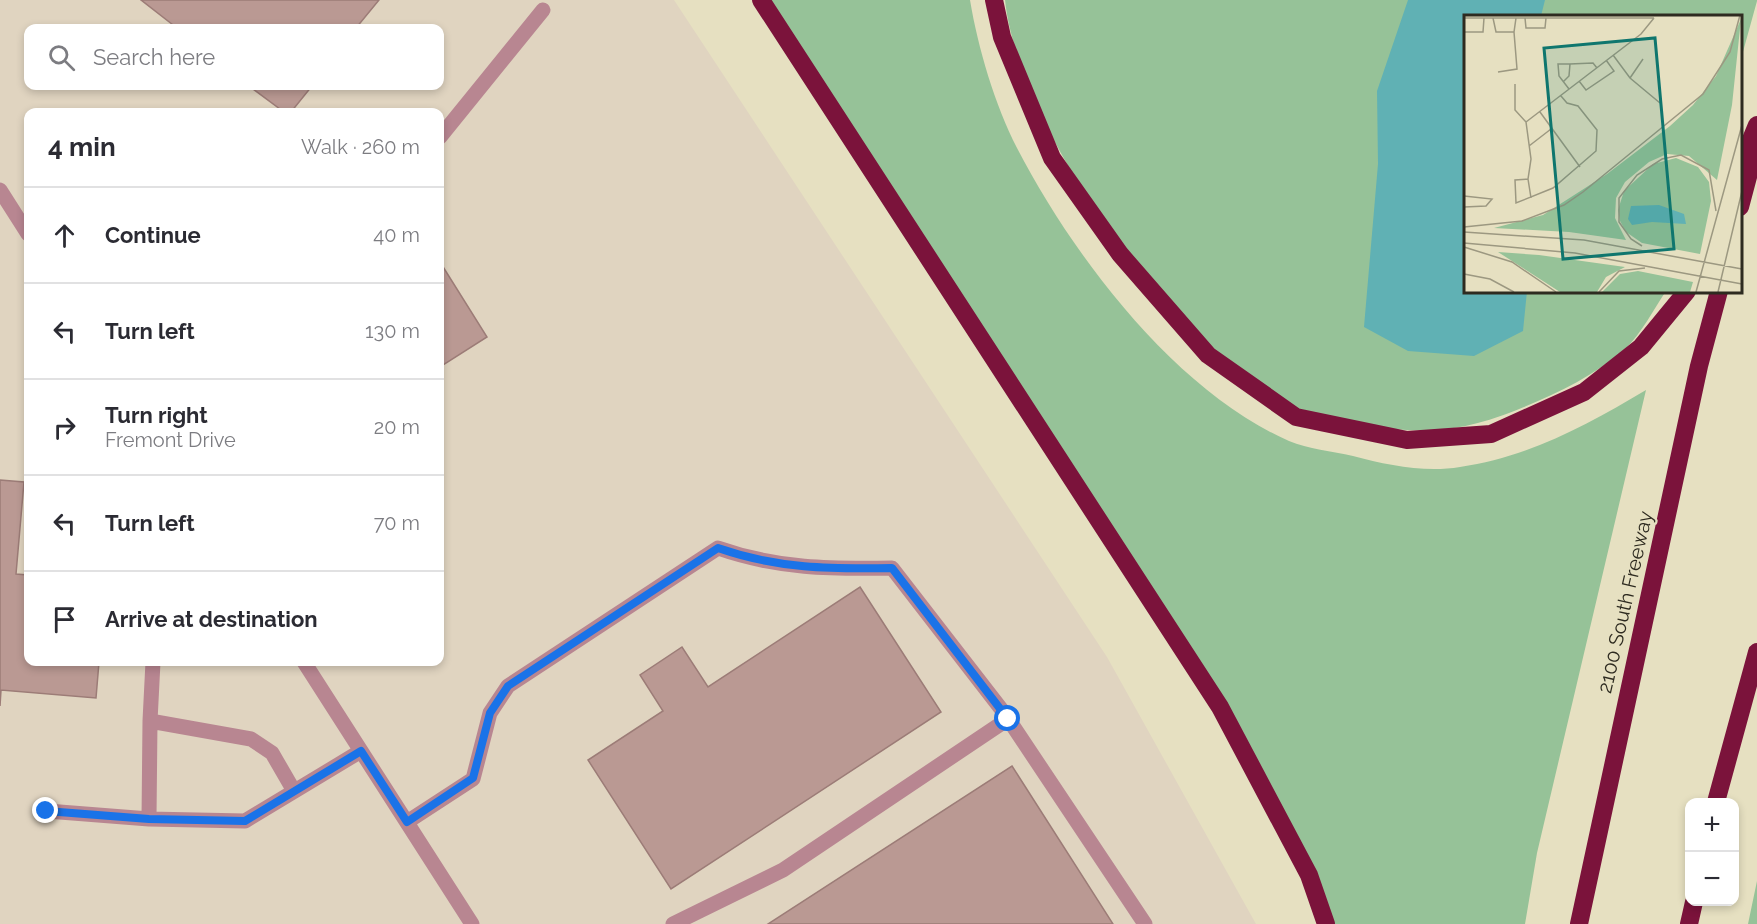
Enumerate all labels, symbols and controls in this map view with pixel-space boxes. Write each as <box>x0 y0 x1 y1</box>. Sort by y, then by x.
inset map <box>1464 15 1742 292</box>
search box <box>24 24 444 90</box>
icon: search <box>45 41 78 74</box>
text: Search here <box>93 44 215 70</box>
text: 4 min <box>48 132 116 162</box>
text: Walk · 260 m <box>301 135 420 159</box>
icon: ahead <box>48 219 81 252</box>
text: Continue <box>105 222 201 248</box>
text: 40 m <box>373 223 420 247</box>
icon: left <box>48 315 81 348</box>
text: Turn left <box>105 318 195 344</box>
text: 130 m <box>365 319 420 343</box>
text: Turn right <box>105 402 208 428</box>
icon: right <box>48 411 81 444</box>
text: 20 m <box>374 415 420 439</box>
text: Fremont Drive <box>105 428 236 452</box>
icon: left <box>48 507 81 540</box>
street label: 2100 South Freeway <box>1592 508 1658 695</box>
text: Turn left <box>105 510 195 536</box>
text: 70 m <box>374 511 420 535</box>
icon: arrive <box>48 603 81 636</box>
text: Arrive at destination <box>105 606 318 632</box>
route start <box>994 705 1020 731</box>
route end <box>32 797 58 823</box>
map controls <box>1685 798 1739 906</box>
button: + <box>1685 798 1739 852</box>
button: − <box>1685 852 1739 906</box>

